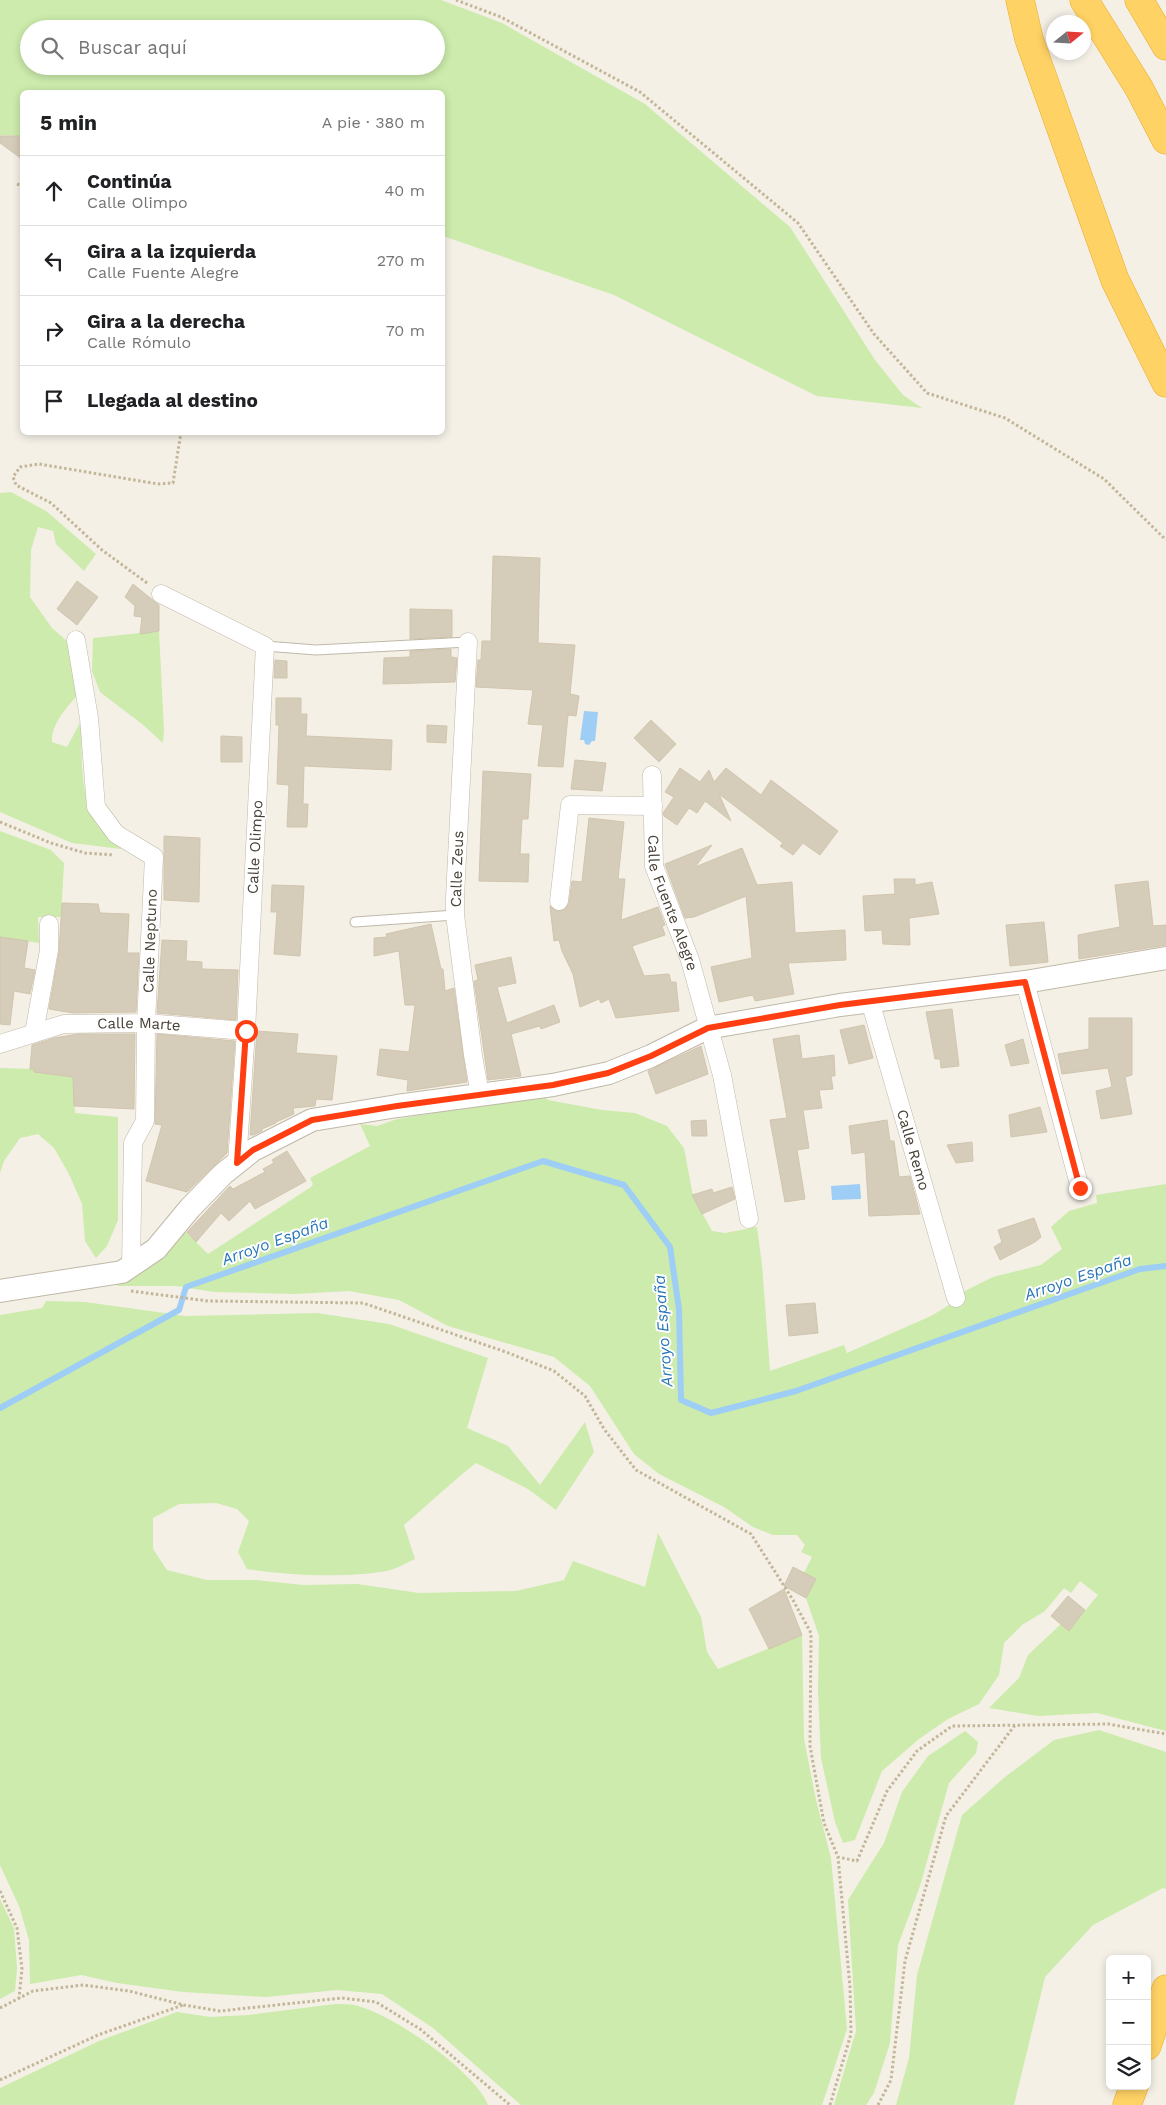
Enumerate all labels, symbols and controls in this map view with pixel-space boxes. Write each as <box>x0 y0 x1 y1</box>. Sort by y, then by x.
north arrow <box>1046 15 1091 60</box>
search box <box>20 20 445 75</box>
icon: search <box>38 34 66 62</box>
text: Buscar aquí <box>78 36 187 59</box>
text: 5 min <box>40 110 97 135</box>
text: A pie · 380 m <box>322 113 425 132</box>
text: Continúa <box>87 170 171 193</box>
icon: ahead <box>40 177 68 205</box>
text: 40 m <box>385 181 425 200</box>
text: Calle Olimpo <box>87 193 188 212</box>
text: Gira a la izquierda <box>87 240 256 263</box>
icon: left <box>40 247 68 275</box>
text: 270 m <box>377 251 425 270</box>
text: Calle Fuente Alegre <box>87 263 239 282</box>
text: Gira a la derecha <box>87 310 245 333</box>
icon: right <box>40 317 68 345</box>
text: 70 m <box>386 321 425 340</box>
text: Calle Rómulo <box>87 333 191 352</box>
icon: arrive <box>40 387 68 415</box>
text: Llegada al destino <box>87 389 258 412</box>
street label: Calle Olimpo <box>244 799 266 895</box>
street label: Calle Zeus <box>447 830 467 908</box>
street label: Calle Fuente Alegre <box>644 835 702 973</box>
street label: Calle Neptuno <box>139 889 161 993</box>
street label: Calle Marte <box>97 1014 181 1035</box>
route start <box>235 1020 258 1043</box>
street label: Calle Remo <box>893 1107 933 1192</box>
route end <box>1069 1177 1092 1200</box>
water label: Arroyo España <box>218 1213 331 1269</box>
water label: Arroyo España <box>1021 1250 1134 1305</box>
water label: Arroyo España <box>650 1274 676 1389</box>
map controls <box>1106 1955 1151 2090</box>
button: + <box>1106 1955 1151 2000</box>
button: − <box>1106 2000 1151 2045</box>
button: layers <box>1106 2045 1151 2090</box>

